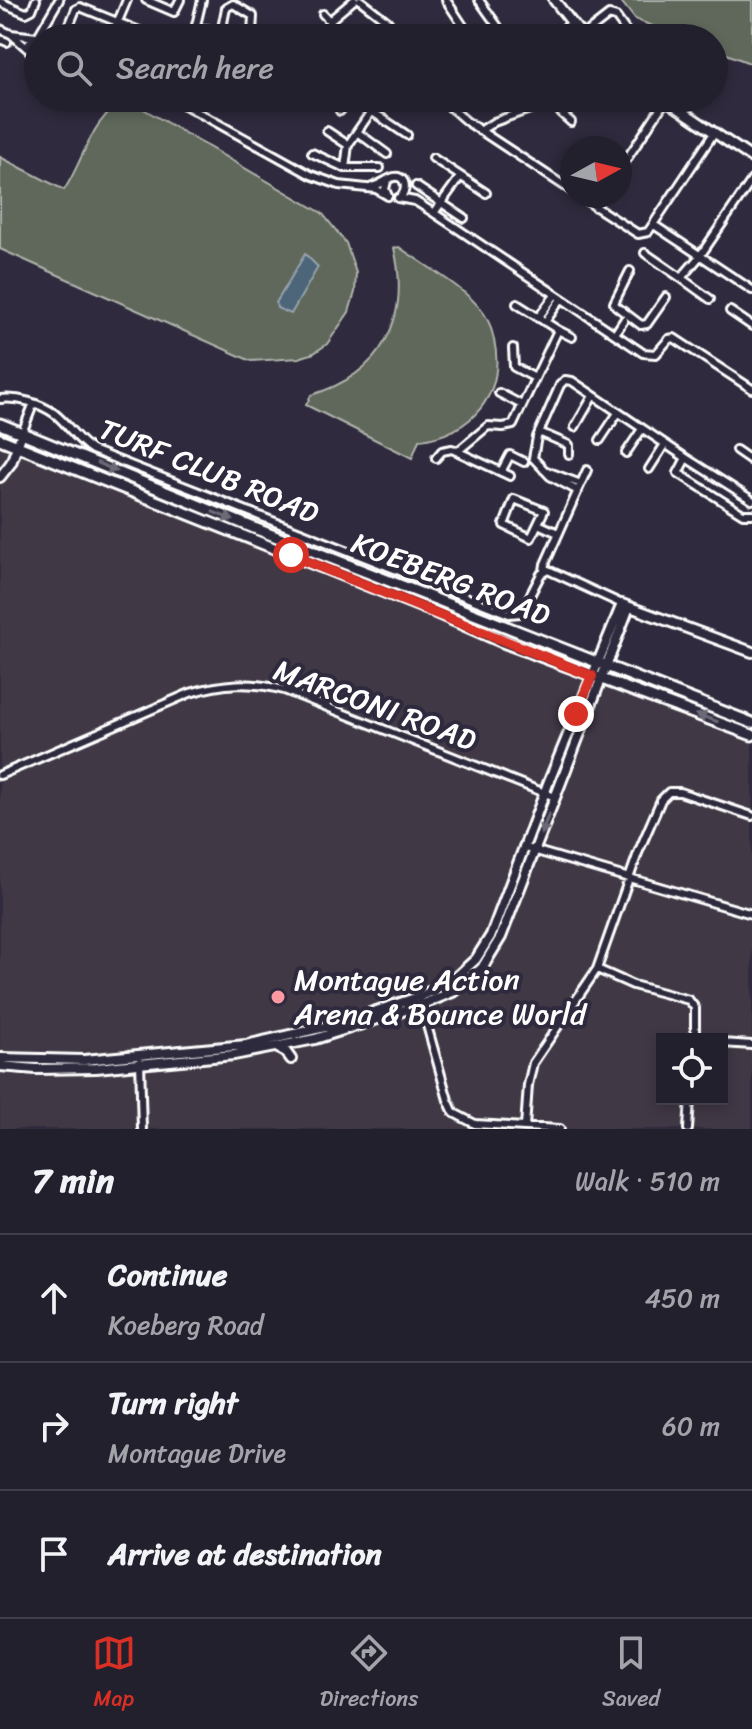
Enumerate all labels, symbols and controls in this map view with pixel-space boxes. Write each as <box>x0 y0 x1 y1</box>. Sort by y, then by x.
search box <box>24 24 728 112</box>
text: Search here <box>116 41 274 95</box>
icon: search <box>52 46 96 90</box>
north arrow <box>560 136 632 208</box>
street label: TURF CLUB ROAD <box>91 402 327 540</box>
one-way arrow <box>95 461 119 474</box>
one-way arrow <box>211 509 235 522</box>
street label: KOEBERG ROAD <box>343 516 559 642</box>
route start <box>273 537 309 573</box>
street label: MARCONI ROAD <box>266 643 484 767</box>
route end <box>558 696 594 732</box>
one-way arrow <box>695 711 719 724</box>
one-way arrow <box>538 812 551 836</box>
place label: Montague Action Arena & Bounce World <box>293 953 588 1041</box>
marker: Montague Action Arena & Bounce World <box>269 988 287 1006</box>
map controls <box>656 1033 728 1105</box>
button: locate <box>656 1033 728 1105</box>
text: 7 min <box>32 1151 114 1211</box>
text: Walk · 510 m <box>575 1158 720 1204</box>
text: Continue <box>108 1248 227 1302</box>
text: 450 m <box>645 1275 720 1321</box>
icon: ahead <box>32 1276 76 1320</box>
text: Koeberg Road <box>108 1302 263 1348</box>
text: Turn right <box>108 1376 238 1430</box>
text: 60 m <box>662 1403 720 1449</box>
icon: right <box>32 1404 76 1448</box>
text: Montague Drive <box>108 1430 286 1476</box>
text: Arrive at destination <box>108 1527 382 1581</box>
icon: arrive <box>32 1532 76 1576</box>
tab: Map <box>92 1631 136 1718</box>
tab: Directions <box>320 1631 418 1718</box>
tab: Saved <box>602 1631 660 1718</box>

